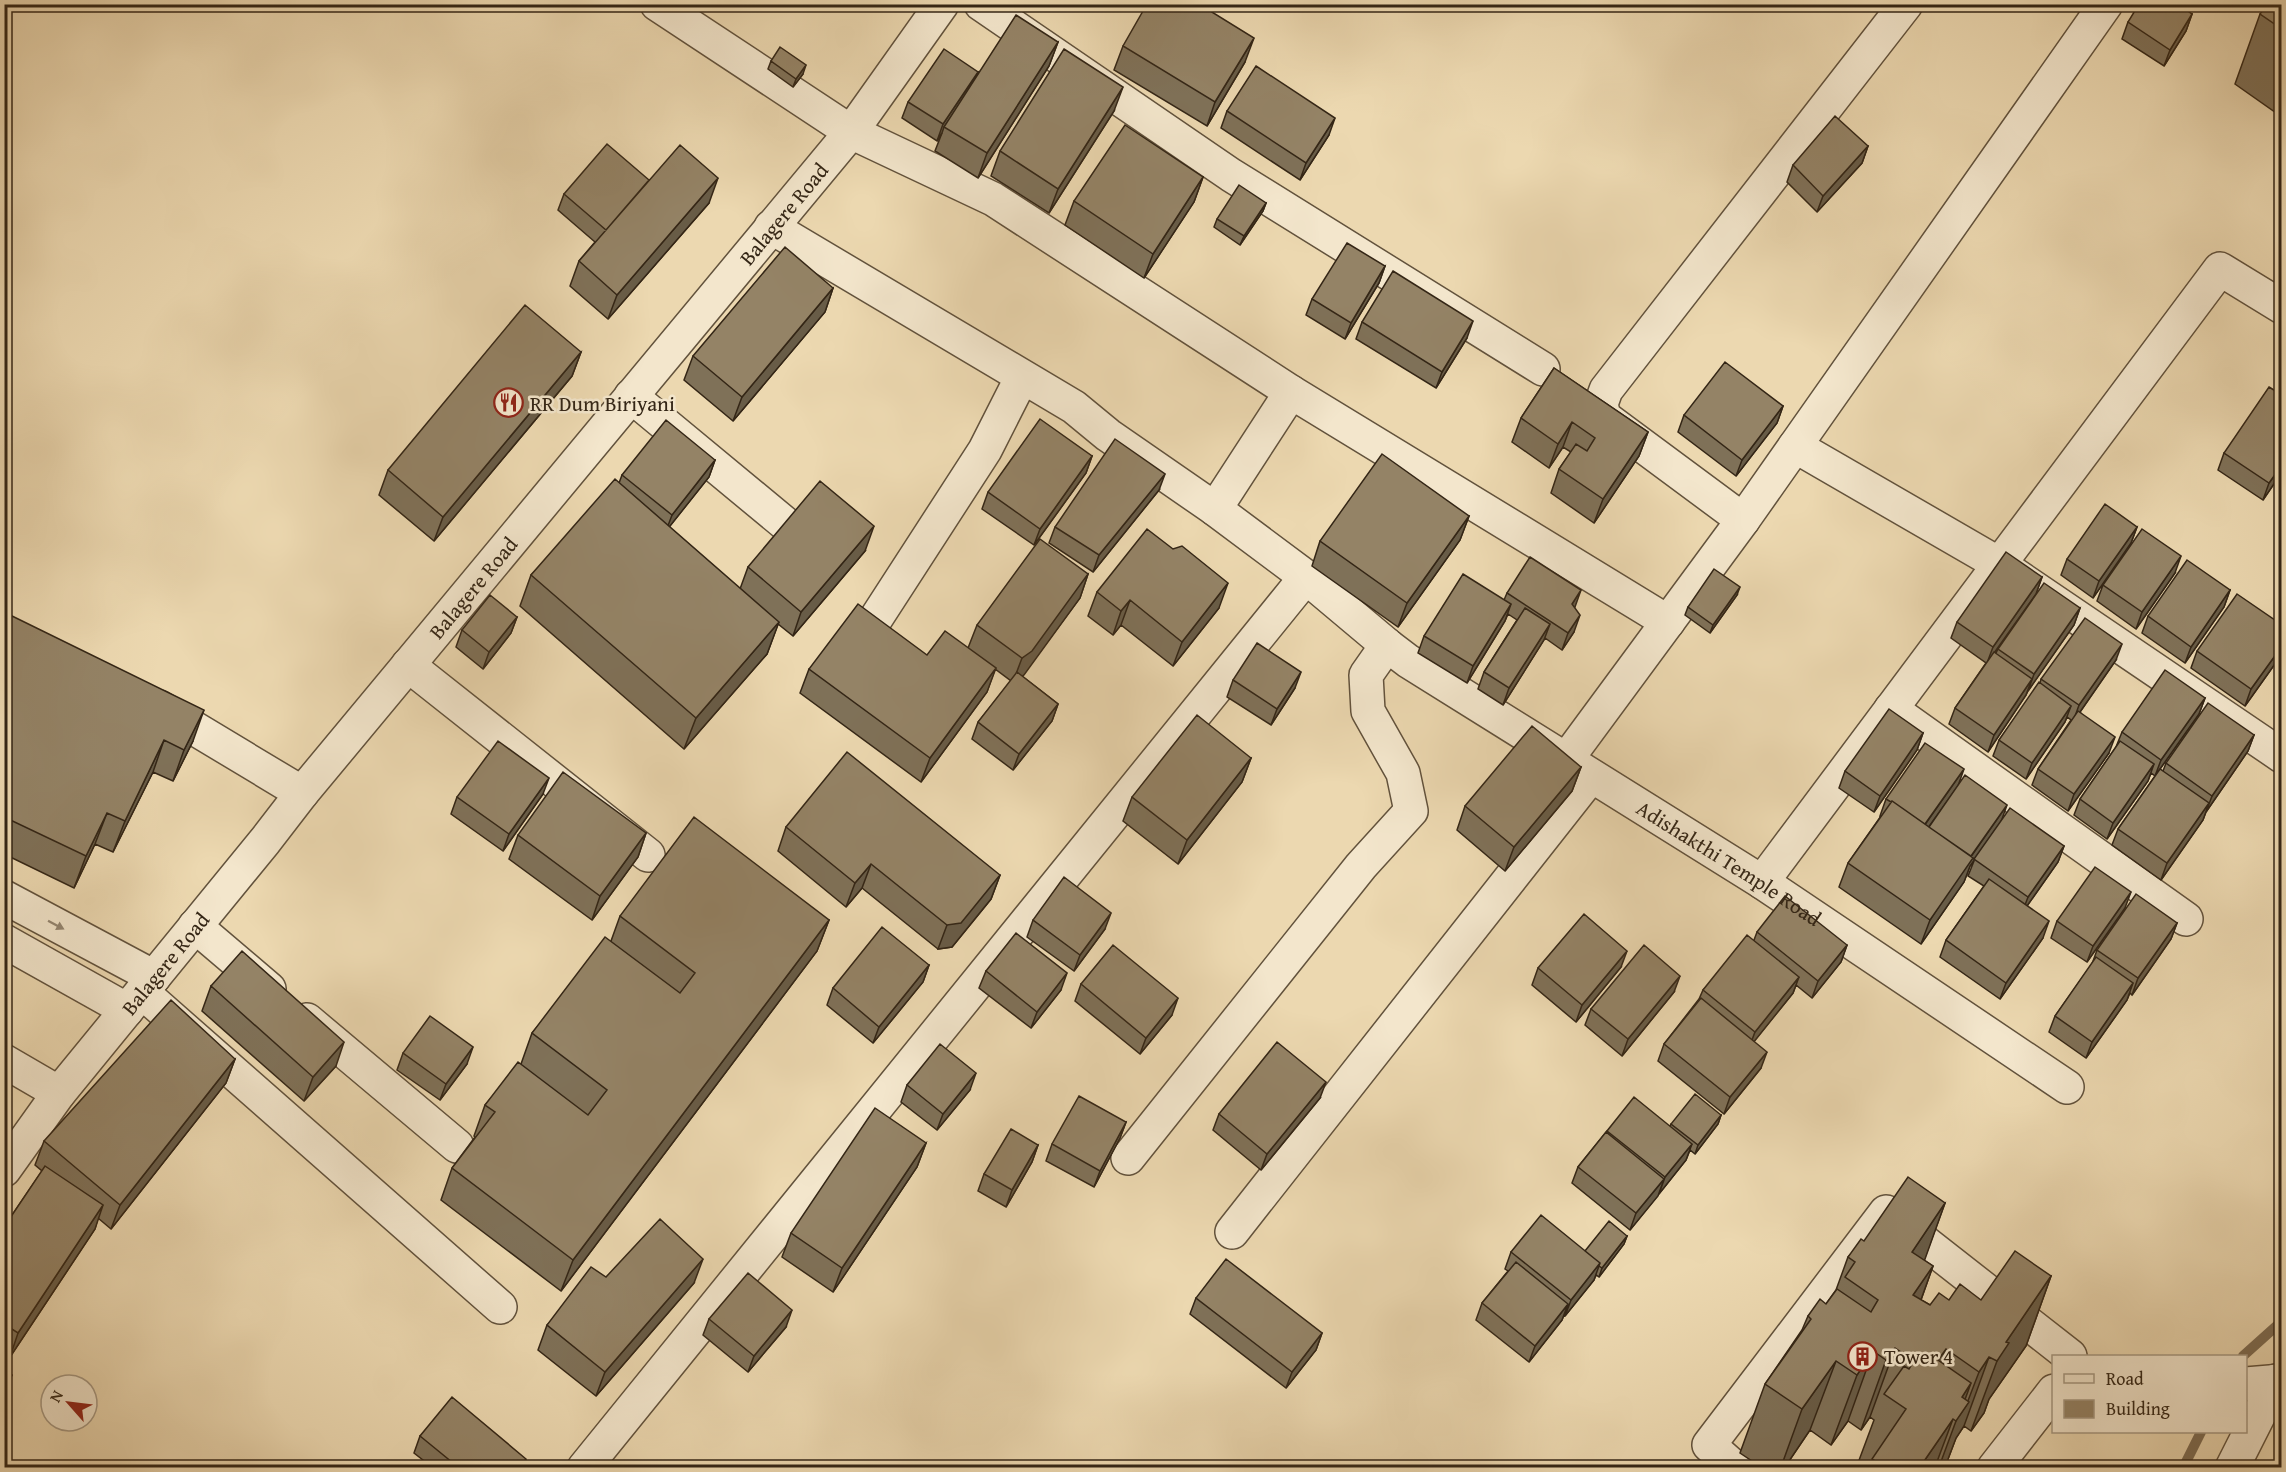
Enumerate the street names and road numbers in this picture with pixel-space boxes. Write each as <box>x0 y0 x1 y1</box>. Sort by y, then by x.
street label: Balagere Road <box>732 155 836 271</box>
street label: Balagere Road <box>421 529 525 645</box>
street label: Adishakthi Temple Road <box>1631 792 1829 934</box>
street label: Balagere Road <box>113 905 217 1022</box>

